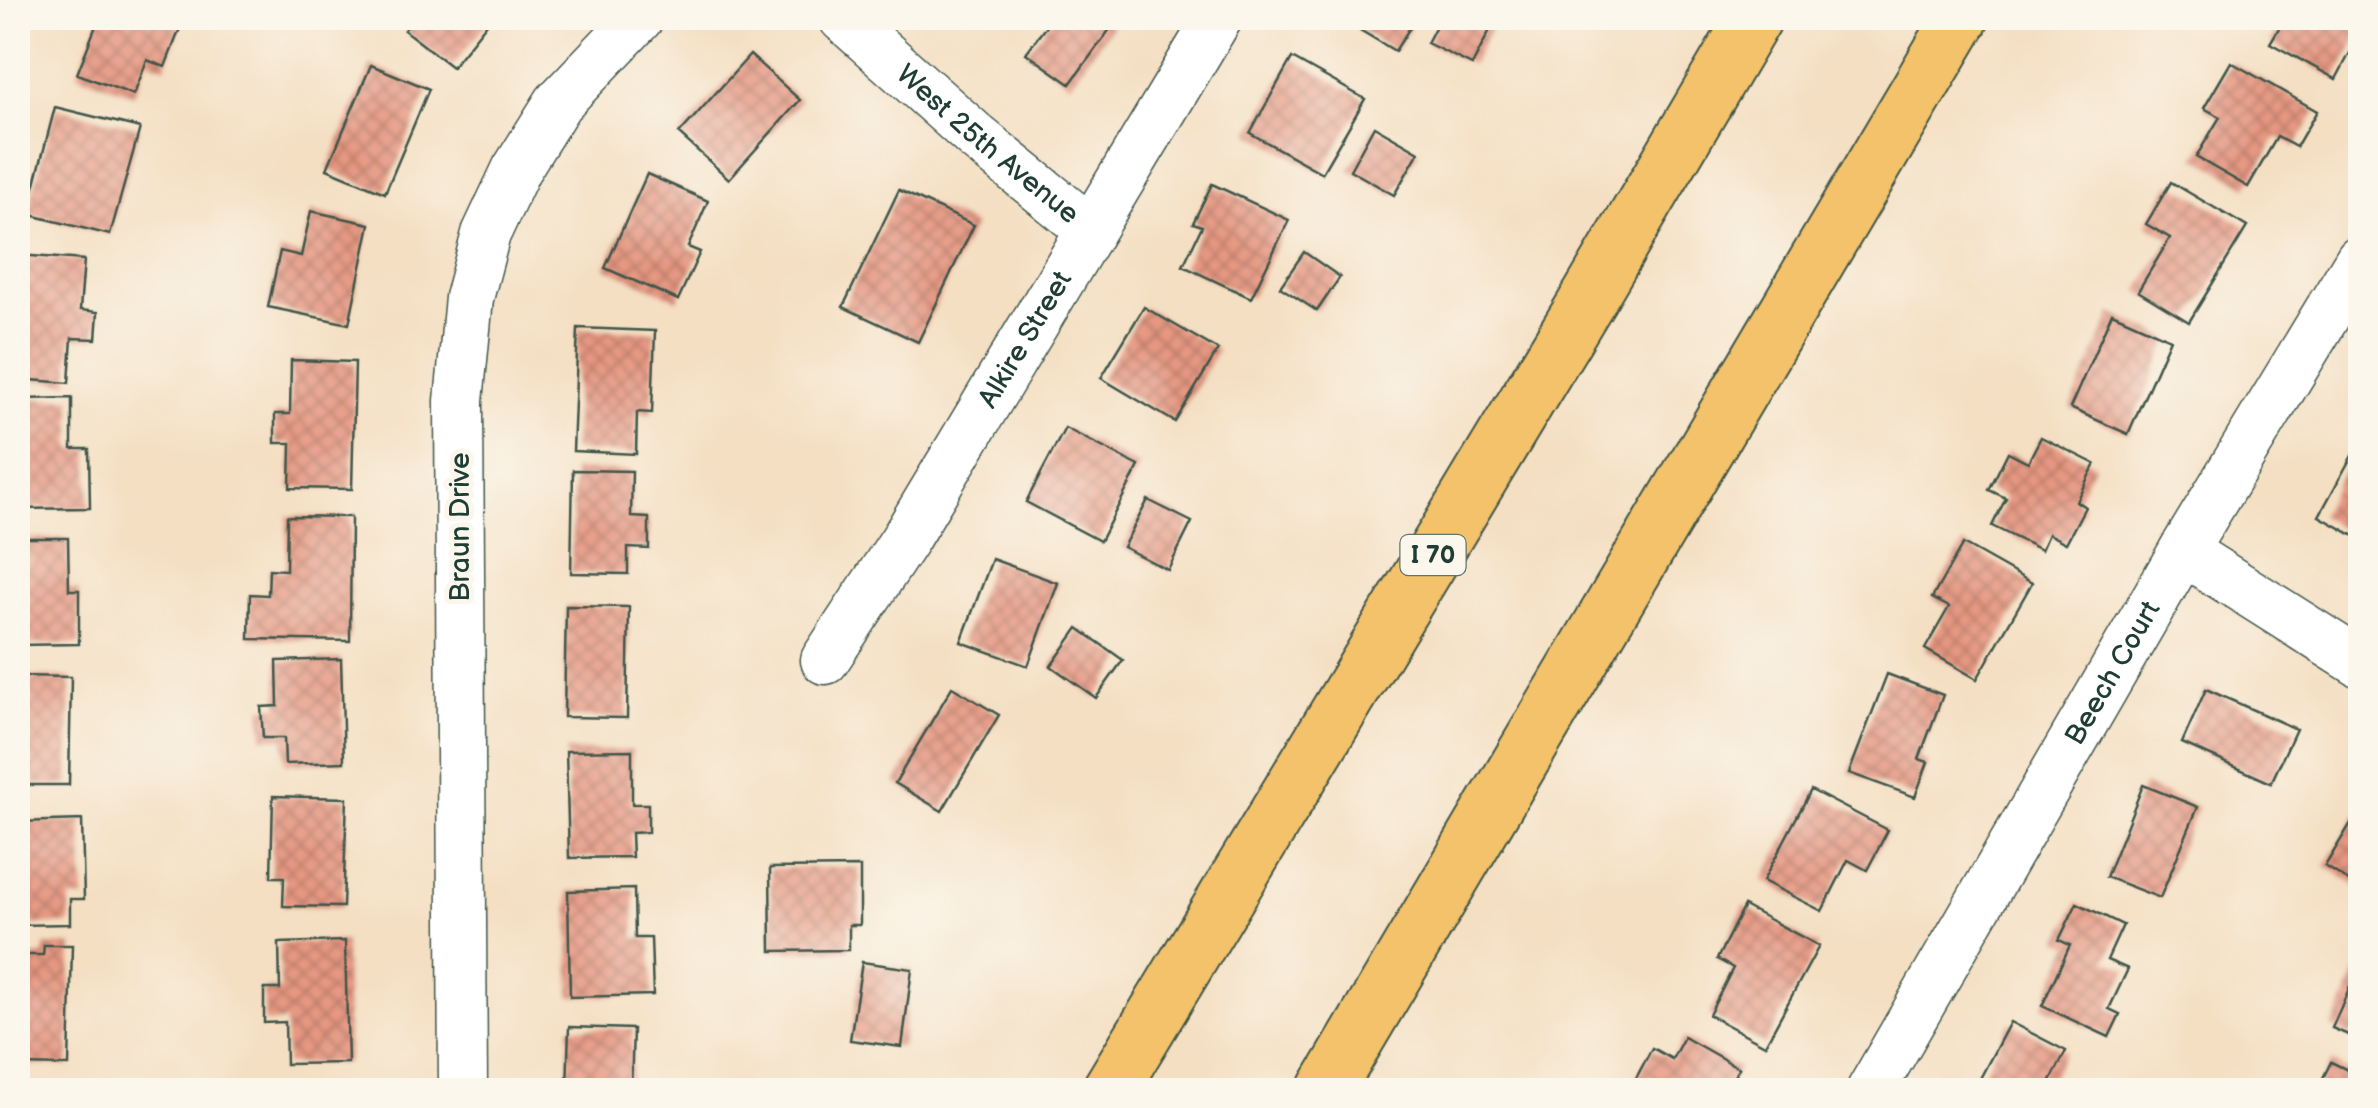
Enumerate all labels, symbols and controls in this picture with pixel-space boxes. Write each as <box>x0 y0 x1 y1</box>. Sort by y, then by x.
street label: West 25th Avenue <box>890 57 1086 230</box>
street label: Alkire Street <box>971 265 1079 414</box>
street label: Braun Drive <box>444 452 477 602</box>
road number: I 70 <box>1400 535 1466 575</box>
street label: Beech Court <box>2058 595 2167 751</box>

